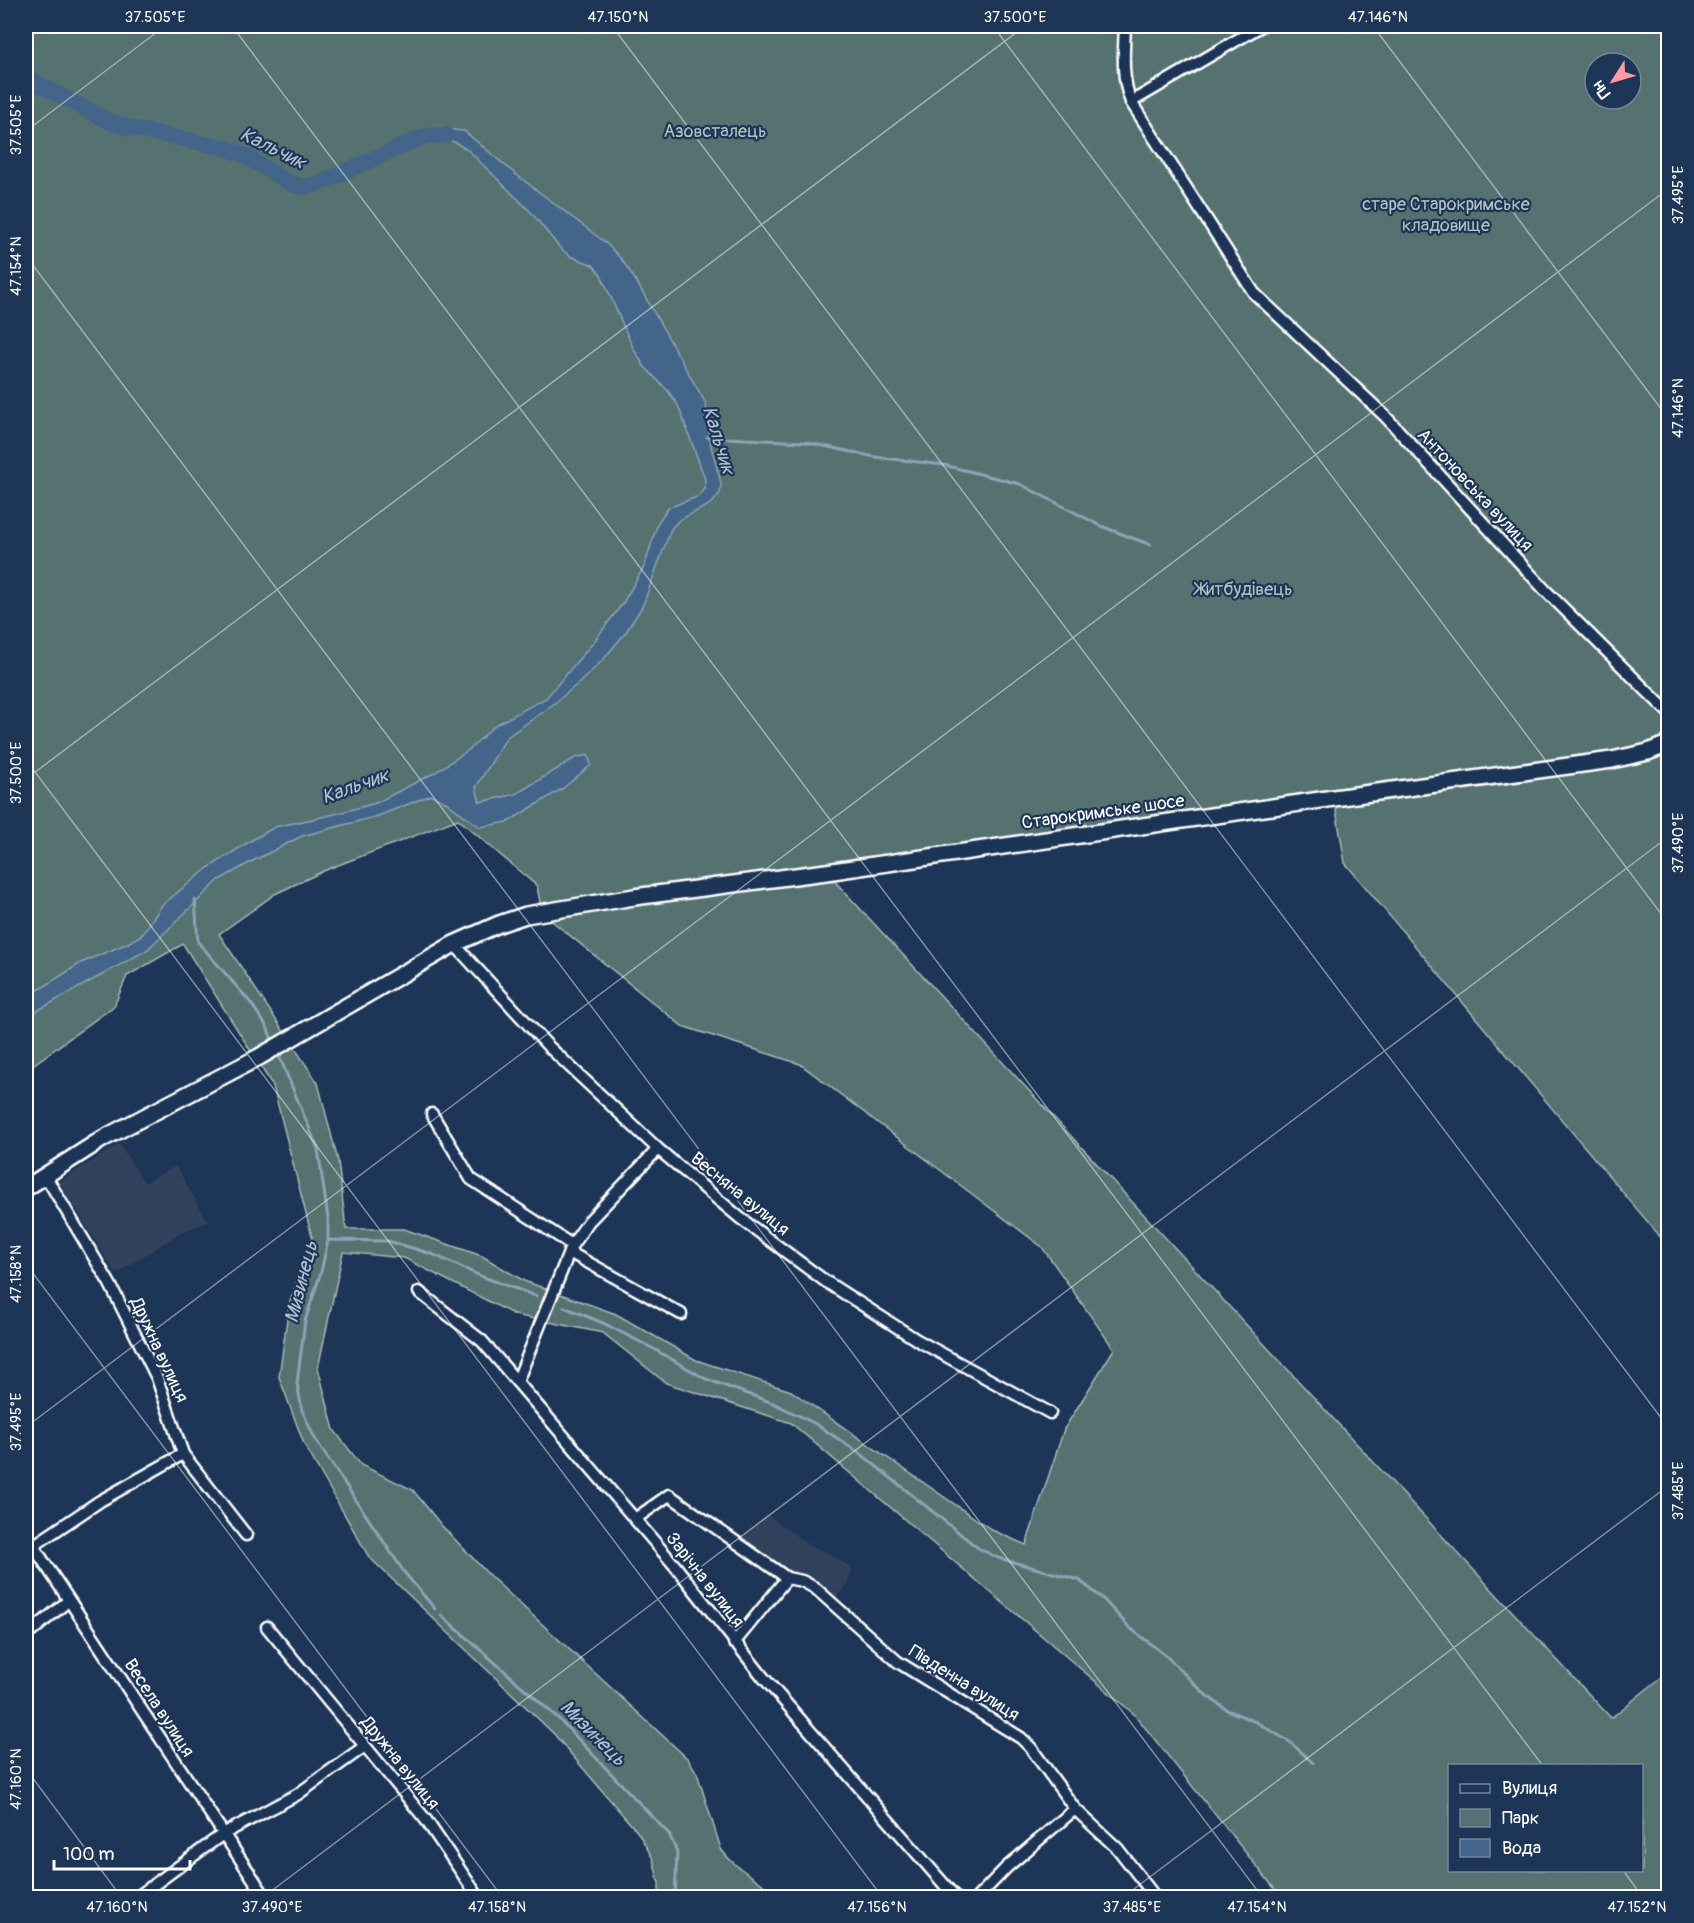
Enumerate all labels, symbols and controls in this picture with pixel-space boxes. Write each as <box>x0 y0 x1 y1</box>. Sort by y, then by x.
text: 37.505°E <box>125 8 185 27</box>
text: 47.150°N <box>588 8 648 27</box>
text: 37.500°E <box>984 8 1046 27</box>
text: 47.146°N <box>1348 8 1408 27</box>
north arrow <box>1583 51 1643 111</box>
text: Пн <box>1589 76 1615 102</box>
text: 37.505°E <box>7 95 26 155</box>
park label: Азовсталець <box>664 120 766 143</box>
water label: Кальчик <box>236 121 311 175</box>
text: 37.495°E <box>1669 166 1688 224</box>
park label: старе Старокримське кладовище <box>1362 193 1530 237</box>
text: 47.154°N <box>7 236 26 296</box>
text: 47.146°N <box>1669 378 1688 438</box>
water label: Кальчик <box>697 403 742 479</box>
street label: Антоновська вулиця <box>1412 424 1538 556</box>
park label: Житбудівець <box>1192 578 1293 601</box>
text: 37.500°E <box>7 742 26 804</box>
water label: Кальчик <box>318 762 394 810</box>
street label: Старокримське шосе <box>1020 789 1186 835</box>
text: 37.490°E <box>1669 812 1688 873</box>
street label: Весняна вулиця <box>686 1147 794 1241</box>
water label: Мизинець <box>279 1238 323 1325</box>
text: 47.158°N <box>7 1245 26 1303</box>
street label: Дружна вулиця <box>124 1293 193 1406</box>
text: 37.495°E <box>7 1393 26 1451</box>
text: 37.485°E <box>1669 1462 1688 1520</box>
street label: Зарічна вулиця <box>661 1528 749 1632</box>
street label: Південна вулиця <box>904 1640 1024 1726</box>
street label: Весела вулиця <box>119 1655 199 1761</box>
water label: Мизинець <box>555 1695 632 1772</box>
street label: Дружна вулиця <box>355 1711 445 1814</box>
text: 47.160°N <box>7 1748 26 1810</box>
legend <box>1448 1764 1643 1872</box>
text: Вулиця <box>1502 1777 1557 1800</box>
text: Парк <box>1502 1807 1539 1830</box>
scale bar <box>54 1833 190 1871</box>
text: Вода <box>1502 1837 1541 1860</box>
text: 100 m <box>63 1843 115 1866</box>
text: 47.160°N <box>86 1898 148 1917</box>
text: 37.490°E <box>242 1898 303 1917</box>
text: 47.158°N <box>468 1898 526 1917</box>
text: 47.156°N <box>847 1898 907 1917</box>
text: 37.485°E <box>1103 1898 1161 1917</box>
text: 47.154°N <box>1227 1898 1287 1917</box>
text: 47.152°N <box>1607 1898 1667 1917</box>

